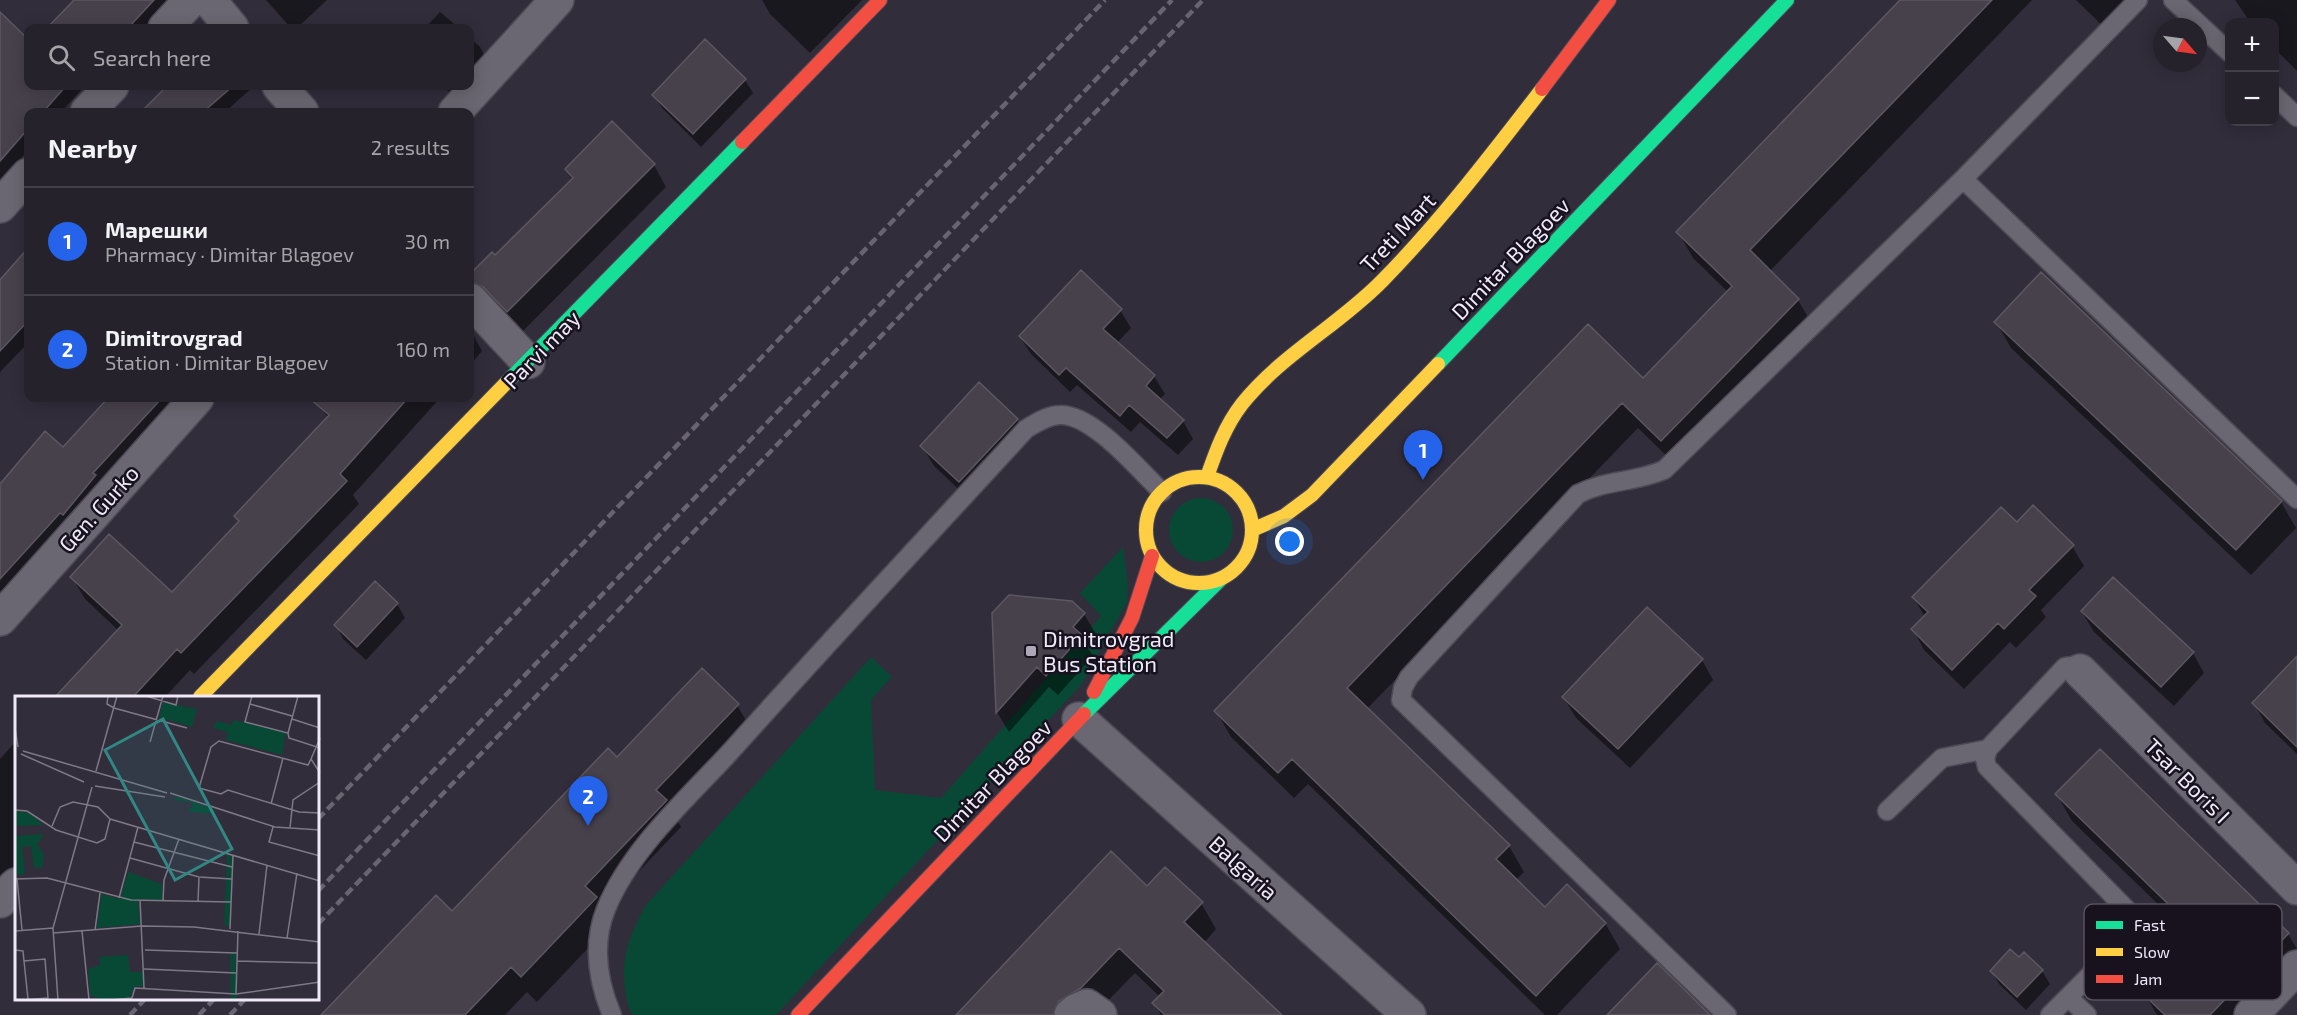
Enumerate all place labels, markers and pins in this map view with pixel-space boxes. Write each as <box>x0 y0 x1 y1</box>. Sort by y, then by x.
pin: 1 <box>1404 430 1442 480</box>
place label: Dimitrovgrad Bus Station <box>1043 625 1174 676</box>
marker: Dimitrovgrad Bus Station <box>1024 644 1038 658</box>
pin: 2 <box>568 776 608 826</box>

